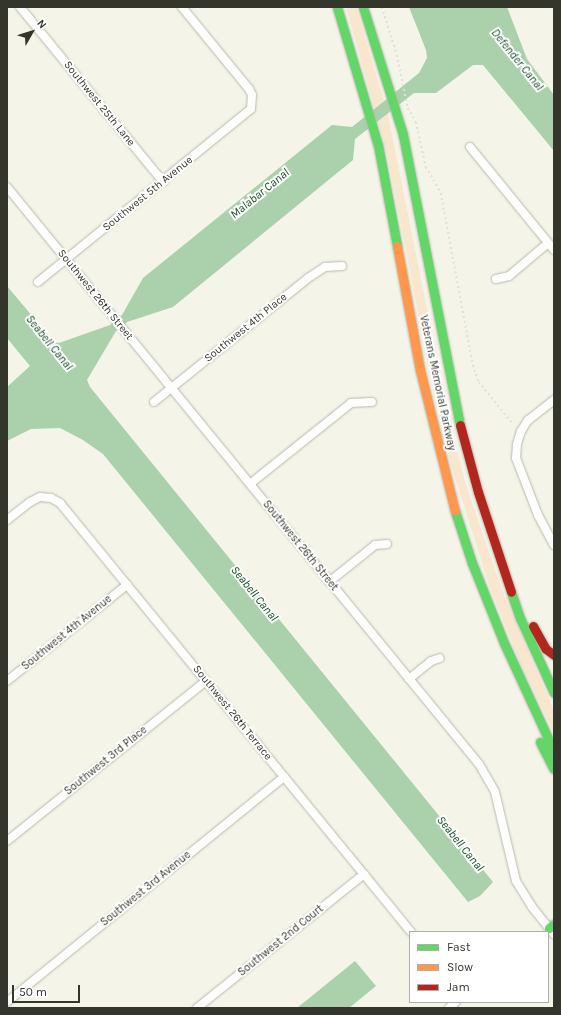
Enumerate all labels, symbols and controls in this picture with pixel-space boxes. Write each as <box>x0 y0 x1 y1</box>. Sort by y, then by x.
north arrow <box>12 12 52 52</box>
text: N <box>34 17 49 31</box>
water label: Defender Canal <box>488 26 546 94</box>
street label: Southwest 25th Lane <box>61 59 137 149</box>
street label: Southwest 5th Avenue <box>100 154 196 234</box>
water label: Malabar Canal <box>228 166 292 222</box>
street label: Southwest 26th Street <box>54 247 136 343</box>
street label: Southwest 4th Place <box>202 291 290 365</box>
water label: Seabell Canal <box>22 312 76 374</box>
street label: Veterans Memorial Parkway <box>416 314 458 452</box>
street label: Southwest 26th Street <box>259 498 341 594</box>
water label: Seabell Canal <box>227 563 281 625</box>
street label: Southwest 4th Avenue <box>19 593 115 673</box>
street label: Southwest 26th Terrace <box>190 663 274 763</box>
street label: Southwest 3rd Place <box>62 724 150 798</box>
water label: Seabell Canal <box>433 813 487 875</box>
street label: Southwest 3rd Avenue <box>98 849 194 929</box>
street label: Southwest 2nd Court <box>236 903 326 979</box>
legend <box>409 931 549 1003</box>
text: Fast <box>447 940 470 954</box>
text: Slow <box>447 960 473 974</box>
scale bar <box>14 977 82 1003</box>
text: Jam <box>447 980 470 994</box>
text: 50 m <box>19 985 47 999</box>

